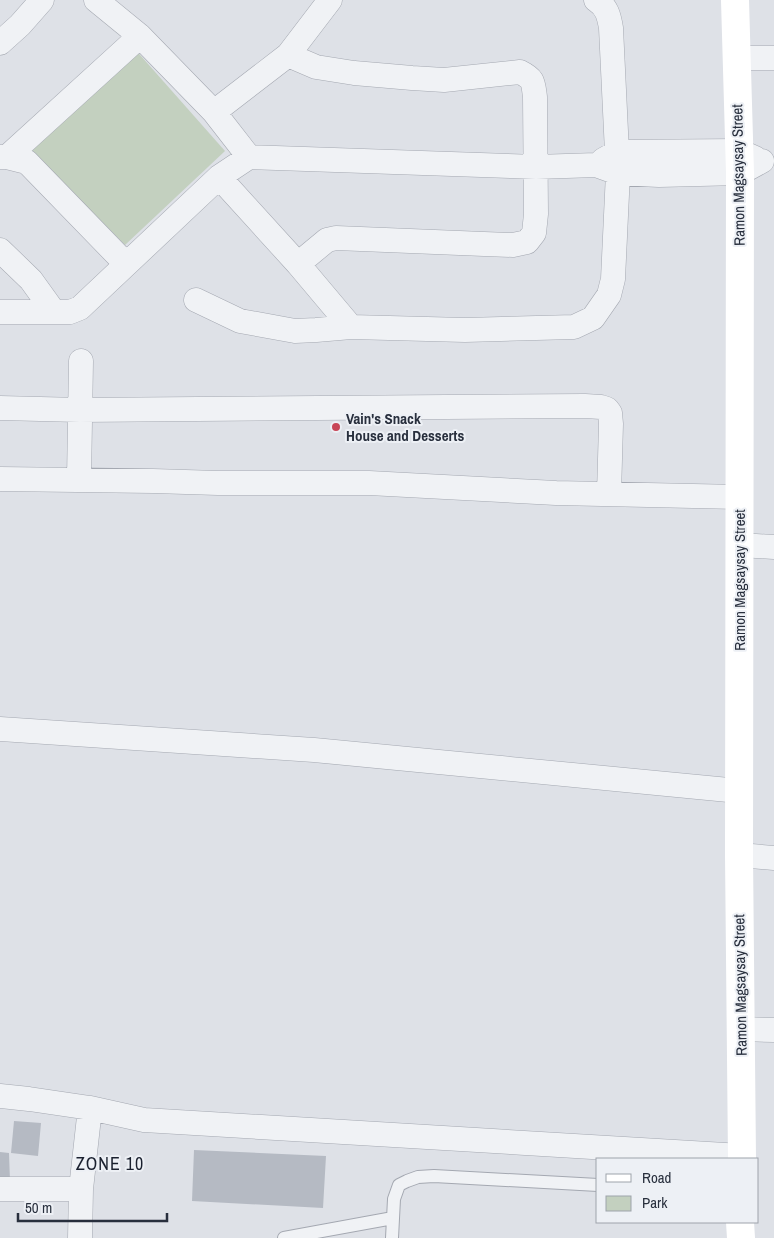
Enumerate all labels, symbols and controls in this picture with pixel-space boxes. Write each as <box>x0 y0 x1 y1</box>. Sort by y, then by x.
street label: Ramon Magsaysay Street <box>726 103 750 246</box>
place label: Vain's Snack House and Desserts <box>346 408 464 446</box>
marker: Vain's Snack House and Desserts <box>330 421 342 433</box>
street label: Ramon Magsaysay Street <box>729 509 750 651</box>
street label: Ramon Magsaysay Street <box>728 913 752 1056</box>
district label: ZONE 10 <box>76 1151 144 1176</box>
legend <box>596 1158 759 1223</box>
text: Road <box>642 1167 671 1188</box>
scale bar <box>18 1190 166 1222</box>
text: Park <box>642 1192 668 1213</box>
text: 50 m <box>25 1197 52 1218</box>

